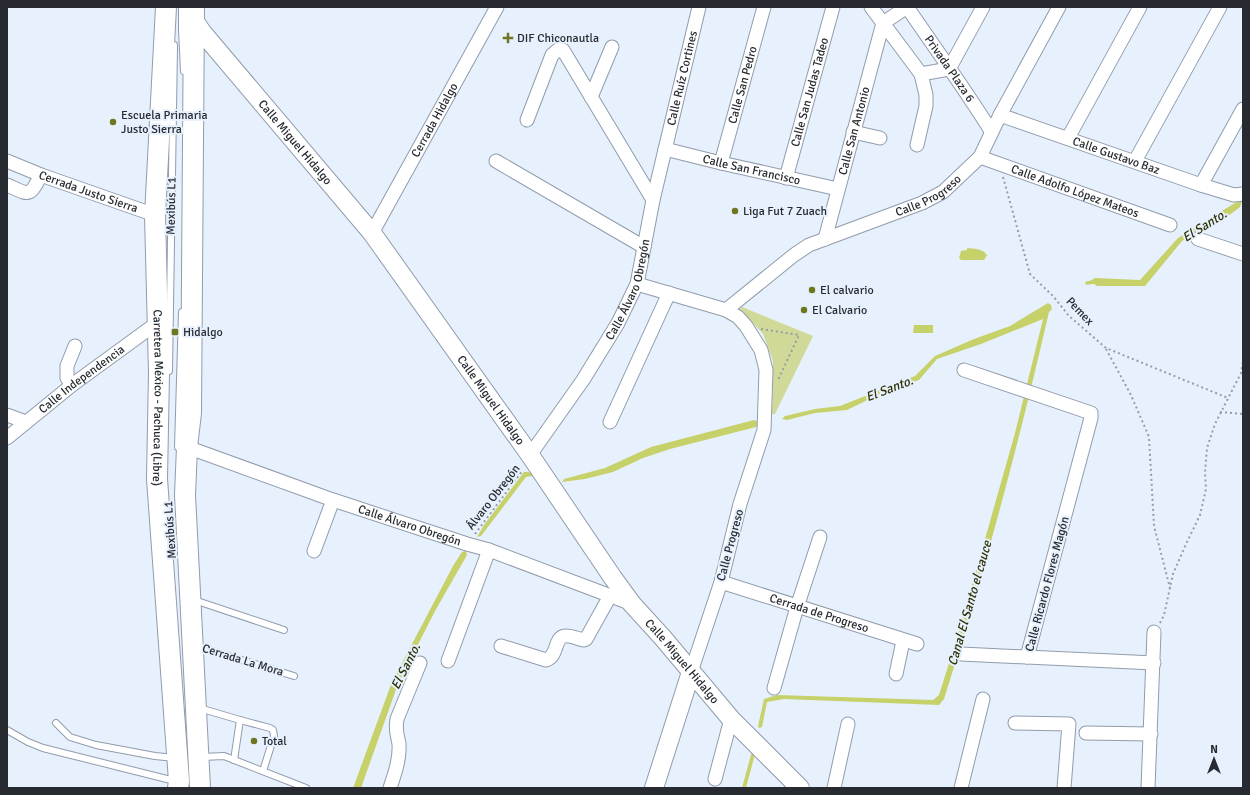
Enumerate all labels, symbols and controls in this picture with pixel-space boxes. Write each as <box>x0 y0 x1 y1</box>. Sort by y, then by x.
street label: Calle Ruíz Cortines <box>664 29 701 127</box>
place label: DIF Chiconautla <box>517 31 599 46</box>
marker: DIF Chiconautla <box>502 32 514 44</box>
street label: Privada Plaza 6 <box>921 33 977 105</box>
street label: Calle San Judas Tadeo <box>788 36 832 149</box>
street label: Calle San Pedro <box>725 44 761 126</box>
street label: Cerrada Hidalgo <box>408 80 462 160</box>
street label: Calle San Antonio <box>835 85 874 177</box>
street label: Calle Miguel Hidalgo <box>255 97 335 188</box>
place label: Escuela Primaria Justo Sierra <box>121 108 208 137</box>
marker: Escuela Primaria Justo Sierra <box>108 117 118 127</box>
street label: Calle Gustavo Baz <box>1070 134 1162 178</box>
street label: Calle San Francisco <box>701 152 802 188</box>
street label: Calle Adolfo López Mateos <box>1009 162 1141 221</box>
street label: Cerrada Justo Sierra <box>37 168 140 216</box>
street label: Calle Progreso <box>893 172 965 220</box>
street label: Mexibús L1 <box>163 177 180 235</box>
place label: Liga Fut 7 Zuach <box>743 204 827 219</box>
marker: Liga Fut 7 Zuach <box>730 206 740 216</box>
water label: El Santo. <box>1179 206 1230 246</box>
street label: Calle Álvaro Obregón <box>602 238 653 343</box>
place label: El calvario <box>820 283 874 298</box>
marker: El calvario <box>807 285 817 295</box>
street label: Pemex <box>1063 294 1097 329</box>
place label: El Calvario <box>812 303 867 318</box>
marker: El Calvario <box>799 305 809 315</box>
street label: Carretera México - Pachuca (Libre) <box>149 309 166 487</box>
place label: Hidalgo <box>183 325 223 340</box>
marker: Hidalgo <box>170 327 180 337</box>
street label: Calle Independencia <box>36 342 128 417</box>
street label: Calle Miguel Hidalgo <box>453 353 528 448</box>
water label: El Santo. <box>863 373 915 405</box>
street label: Álvaro Obregón <box>463 462 524 533</box>
street label: Mexibús L1 <box>161 501 180 559</box>
street label: Calle Álvaro Obregón <box>356 502 463 550</box>
street label: Calle Progreso <box>714 508 747 583</box>
street label: Calle Ricardo Flores Magón <box>1022 515 1073 653</box>
water label: Canal El Santo el cauce <box>944 538 996 668</box>
street label: Cerrada de Progreso <box>768 591 871 636</box>
street label: Calle Miguel Hidalgo <box>641 616 722 707</box>
street label: Cerrada La Mora <box>200 641 285 680</box>
water label: El Santo. <box>388 641 424 692</box>
place label: Total <box>262 734 287 749</box>
marker: Total <box>249 736 259 746</box>
north arrow <box>1194 739 1234 779</box>
text: N <box>1210 743 1218 756</box>

